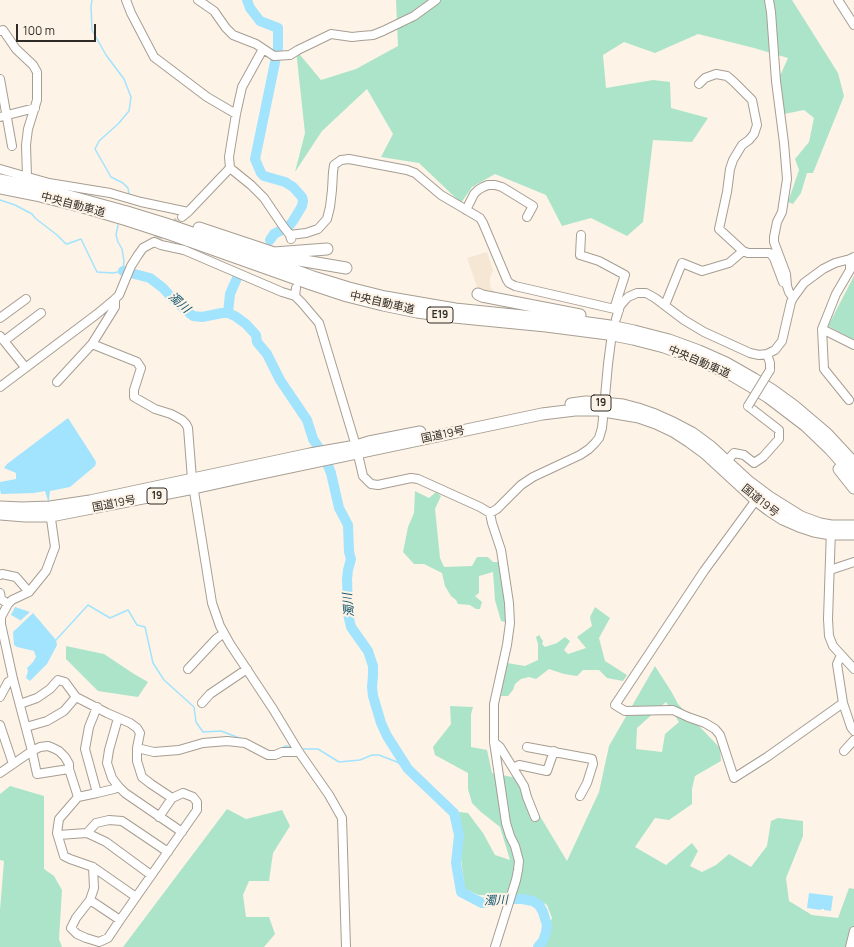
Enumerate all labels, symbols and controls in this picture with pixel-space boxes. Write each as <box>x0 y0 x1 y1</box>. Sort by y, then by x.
scale bar <box>18 16 98 42</box>
text: 100 m <box>23 22 55 39</box>
street label: 中央自動車道 <box>39 190 107 220</box>
street label: 中央自動車道 <box>348 289 416 317</box>
water label: 濁川 <box>165 290 193 316</box>
road number: E19 <box>427 307 453 323</box>
street label: 中央自動車道 <box>666 343 732 381</box>
road number: 19 <box>591 395 611 411</box>
street label: 国道19号 <box>420 424 466 446</box>
street label: 国道19号 <box>739 482 781 520</box>
road number: 19 <box>147 488 167 504</box>
street label: 国道19号 <box>91 493 137 515</box>
water label: 濁川 <box>341 592 357 618</box>
water label: 濁川 <box>484 893 508 909</box>

